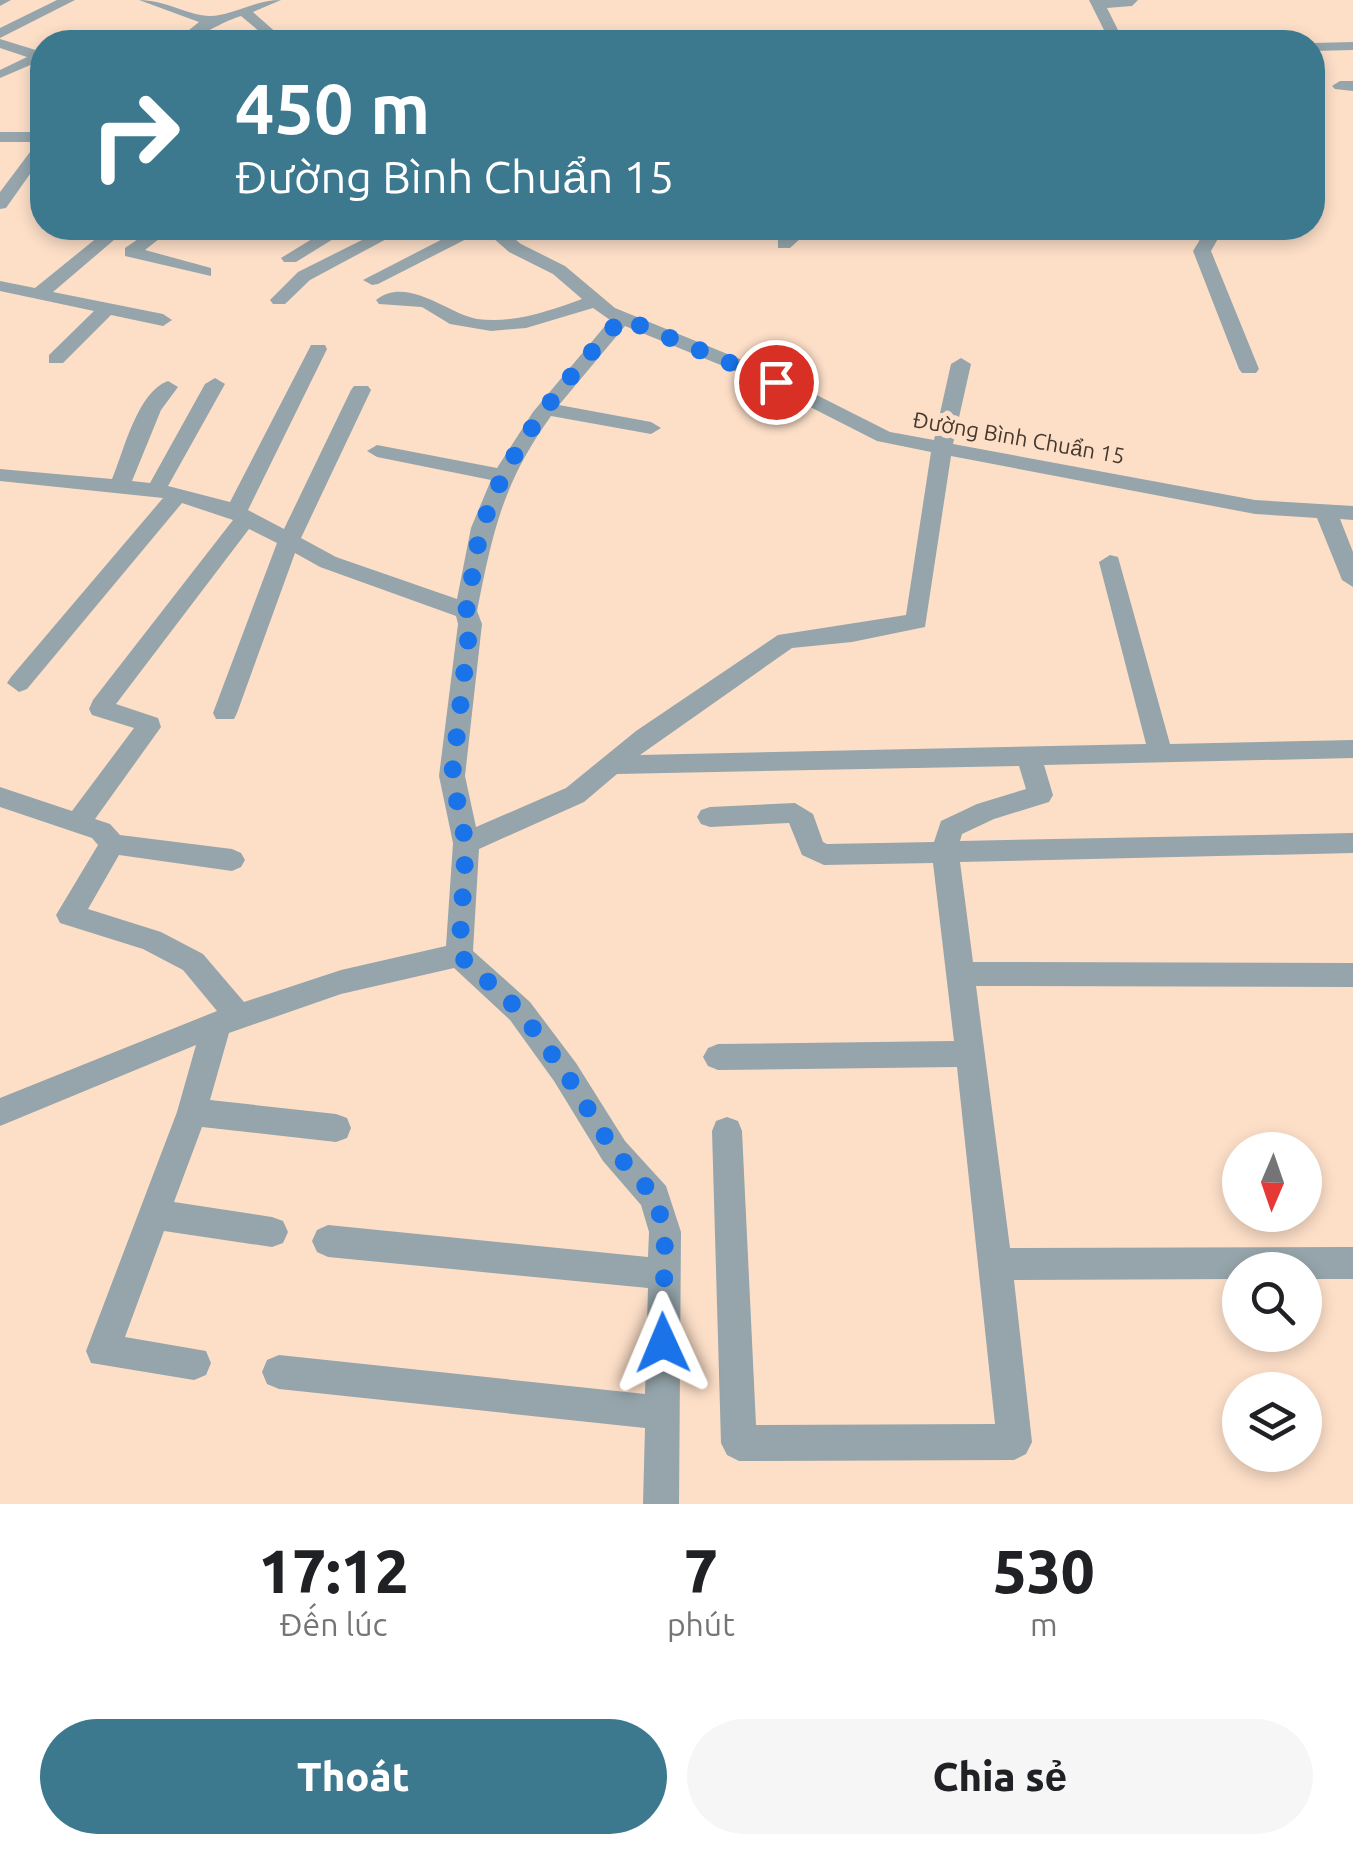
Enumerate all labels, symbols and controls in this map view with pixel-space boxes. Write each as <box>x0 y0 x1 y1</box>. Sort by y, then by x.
text: 450 m <box>235 69 430 147</box>
icon: right <box>70 70 200 200</box>
text: Đường Bình Chuẩn 15 <box>235 151 674 202</box>
pin <box>734 340 819 425</box>
icon: arrive <box>749 355 804 410</box>
street label: Đường Bình Chuẩn 15 <box>911 406 1127 468</box>
north arrow <box>1222 1132 1322 1232</box>
map controls <box>1222 1132 1322 1472</box>
button: search <box>1222 1252 1322 1352</box>
position arrow <box>611 1291 715 1395</box>
button: layers <box>1222 1372 1322 1472</box>
text: 17:12 <box>258 1537 409 1604</box>
text: 7 <box>684 1537 718 1604</box>
text: 530 <box>993 1537 1095 1604</box>
text: Đến lúc <box>280 1606 387 1642</box>
text: phút <box>667 1606 735 1642</box>
text: m <box>1030 1606 1058 1642</box>
button: Thoát <box>40 1719 667 1834</box>
button: Chia sẻ <box>687 1719 1313 1834</box>

